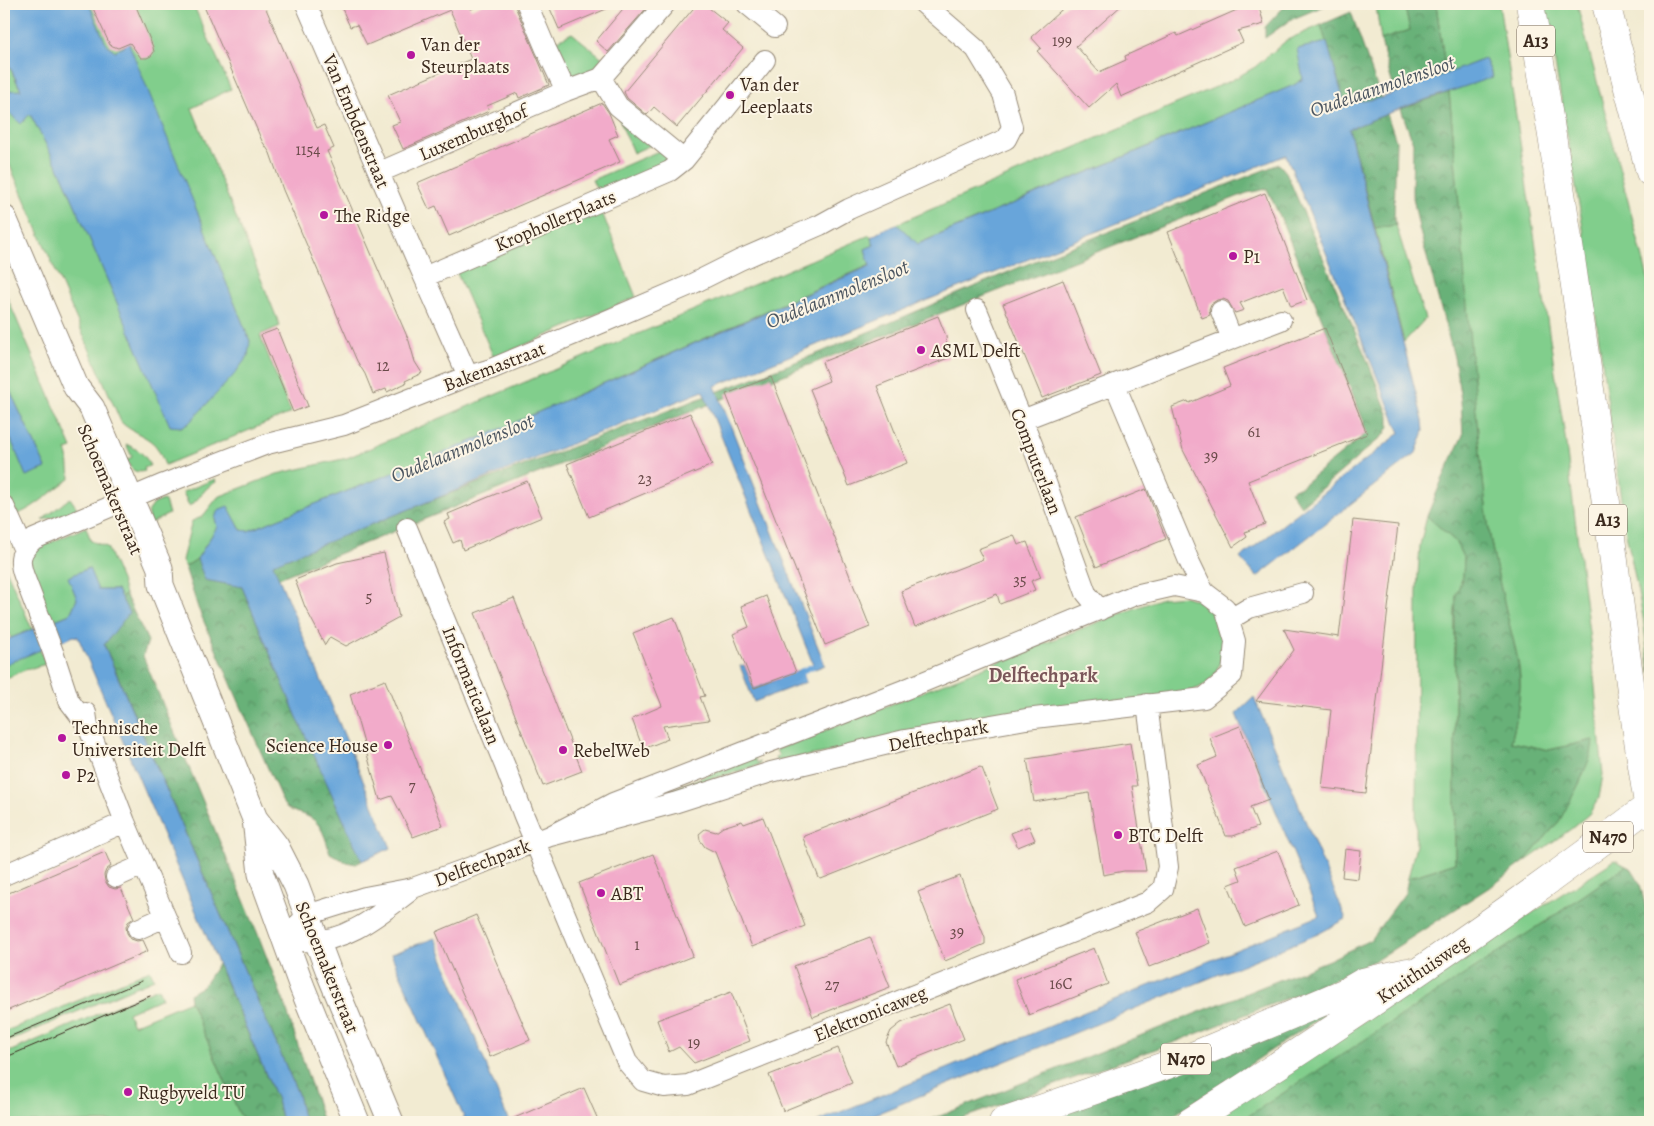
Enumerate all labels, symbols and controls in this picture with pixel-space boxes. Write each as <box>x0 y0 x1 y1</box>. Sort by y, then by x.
road number: A13 <box>1517 26 1555 56</box>
house number: 199 <box>1052 30 1072 52</box>
place label: Van der Steurplaats <box>420 32 510 80</box>
street label: Van Embdenstraat <box>316 49 396 192</box>
marker: Van der Steurplaats <box>405 49 417 61</box>
water label: Oudelaanmolensloot <box>1306 49 1459 124</box>
place label: Van der Leeplaats <box>739 72 813 120</box>
marker: Van der Leeplaats <box>724 89 736 101</box>
street label: Luxemburghof <box>415 97 534 167</box>
house number: 1154 <box>295 139 321 161</box>
street label: Krophollerplaats <box>491 184 620 258</box>
place label: The Ridge <box>334 203 410 229</box>
marker: The Ridge <box>318 209 330 221</box>
place label: P1 <box>1243 244 1260 270</box>
marker: P1 <box>1227 250 1239 262</box>
water label: Oudelaanmolensloot <box>762 253 914 335</box>
street label: Bakemastraat <box>440 336 549 398</box>
place label: ASML Delft <box>930 338 1021 364</box>
marker: ASML Delft <box>915 344 927 356</box>
house number: 12 <box>376 355 390 377</box>
street label: Computerlaan <box>1004 404 1068 518</box>
water label: Oudelaanmolensloot <box>387 407 539 489</box>
street label: Schoemakerstraat <box>71 420 149 559</box>
house number: 61 <box>1248 421 1261 443</box>
house number: 39 <box>1204 445 1218 467</box>
house number: 23 <box>638 468 652 490</box>
road number: A13 <box>1589 504 1627 536</box>
house number: 35 <box>1013 569 1027 591</box>
house number: 5 <box>366 586 373 608</box>
street label: Informaticalaan <box>436 622 507 748</box>
district label: Delftechpark <box>989 662 1098 689</box>
street label: Delftechpark <box>886 713 991 758</box>
place label: Technische Universiteit Delft <box>72 715 206 763</box>
marker: Technische Universiteit Delft <box>56 732 68 744</box>
place label: Science House <box>266 733 378 759</box>
place label: RebelWeb <box>573 738 650 764</box>
marker: Science House <box>382 739 394 751</box>
marker: RebelWeb <box>557 744 569 756</box>
place label: P2 <box>76 763 96 789</box>
marker: P2 <box>60 769 72 781</box>
house number: 7 <box>409 775 416 797</box>
road number: N470 <box>1583 822 1633 852</box>
place label: BTC Delft <box>1128 823 1204 849</box>
marker: BTC Delft <box>1112 829 1124 841</box>
street label: Delftechpark <box>430 832 535 893</box>
place label: ABT <box>610 881 644 907</box>
marker: ABT <box>595 887 607 899</box>
street label: Schoemakerstraat <box>289 897 365 1037</box>
house number: 39 <box>950 921 964 943</box>
street label: Kruithuisweg <box>1372 929 1474 1010</box>
house number: 1 <box>634 934 640 956</box>
house number: 16C <box>1050 973 1072 995</box>
house number: 27 <box>825 974 839 996</box>
street label: Elektronicaweg <box>810 979 931 1048</box>
house number: 19 <box>688 1032 700 1054</box>
road number: N470 <box>1161 1044 1211 1074</box>
place label: Rugbyveld TU <box>138 1080 245 1106</box>
marker: Rugbyveld TU <box>122 1086 134 1098</box>

